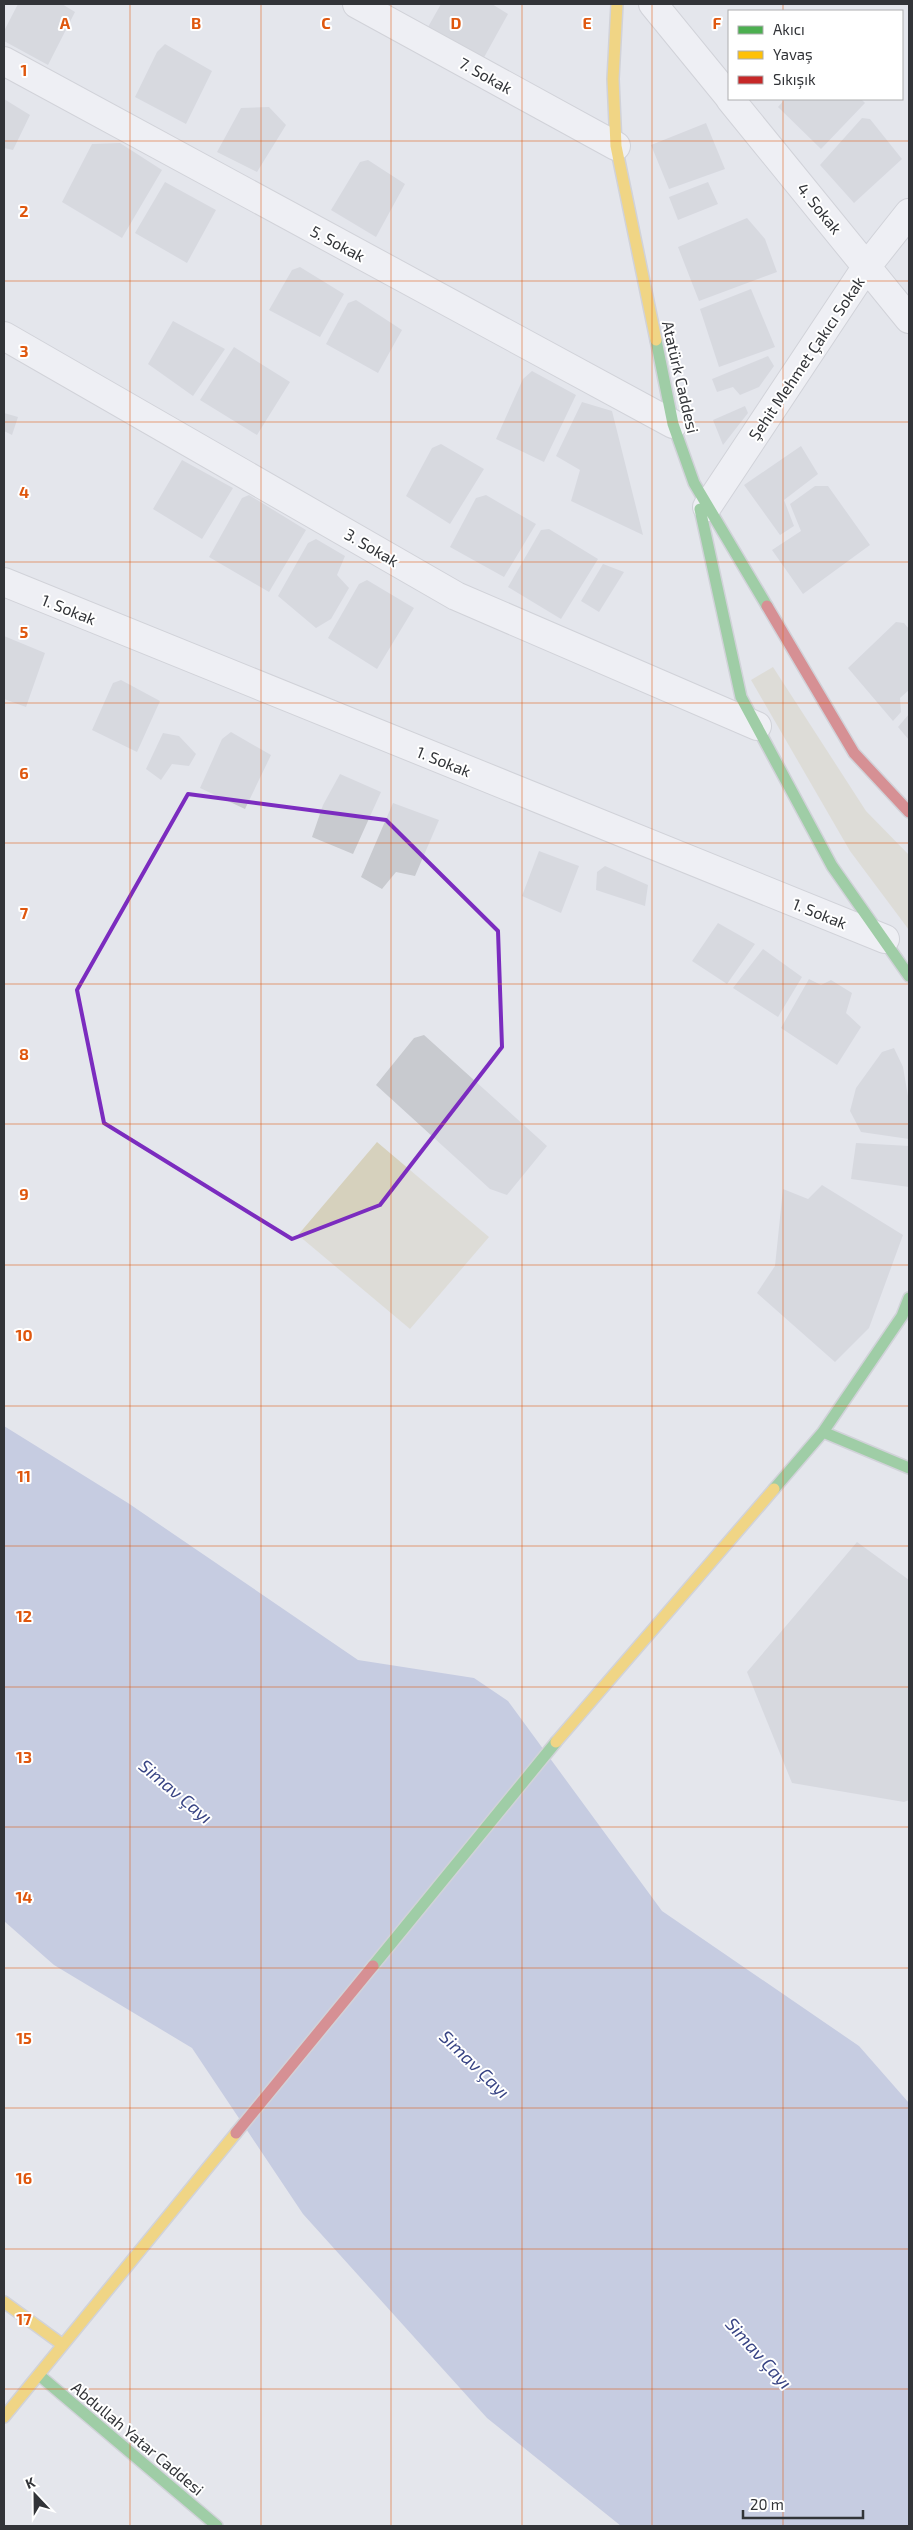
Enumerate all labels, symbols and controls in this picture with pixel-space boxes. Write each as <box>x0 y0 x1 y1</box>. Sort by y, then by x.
legend <box>728 10 903 100</box>
text: A <box>60 13 71 32</box>
text: B <box>191 13 201 32</box>
text: C <box>321 13 331 32</box>
text: D <box>451 13 462 32</box>
text: E <box>582 13 592 32</box>
text: F <box>713 13 722 32</box>
text: Akıcı <box>773 20 805 38</box>
text: Yavaş <box>773 45 813 64</box>
street label: 7. Sokak <box>456 53 516 97</box>
text: 1 <box>21 60 27 79</box>
text: Sıkışık <box>773 70 816 89</box>
street label: 4. Sokak <box>794 179 846 237</box>
text: 2 <box>19 201 29 220</box>
street label: 5. Sokak <box>308 221 368 265</box>
street label: Şehit Mehmet Çakıcı Sokak <box>744 273 869 444</box>
street label: Atatürk Caddesi <box>659 319 703 435</box>
text: 3 <box>19 341 29 360</box>
text: 4 <box>19 482 29 501</box>
street label: 3. Sokak <box>342 524 402 570</box>
street label: 1. Sokak <box>39 590 99 628</box>
text: 5 <box>20 622 29 641</box>
street label: 1. Sokak <box>414 742 474 780</box>
text: 6 <box>19 763 29 782</box>
street label: 1. Sokak <box>790 894 850 932</box>
text: 7 <box>20 903 29 922</box>
text: 8 <box>19 1044 29 1063</box>
text: 9 <box>19 1184 29 1203</box>
text: 10 <box>15 1325 33 1344</box>
text: 11 <box>17 1466 31 1485</box>
text: 12 <box>16 1606 32 1625</box>
text: 13 <box>16 1747 32 1766</box>
water label: Simav Çayı <box>134 1754 217 1829</box>
text: 14 <box>15 1887 33 1906</box>
water label: Simav Çayı <box>435 2025 514 2103</box>
text: 15 <box>16 2028 32 2047</box>
text: 16 <box>16 2168 32 2187</box>
text: 17 <box>16 2309 32 2328</box>
water label: Simav Çayı <box>720 2313 797 2394</box>
street label: Abdullah Yatar Caddesi <box>68 2377 208 2499</box>
north arrow <box>10 2470 60 2520</box>
text: K <box>23 2473 37 2492</box>
scale bar <box>743 2488 863 2520</box>
text: 20 m <box>750 2495 784 2513</box>

